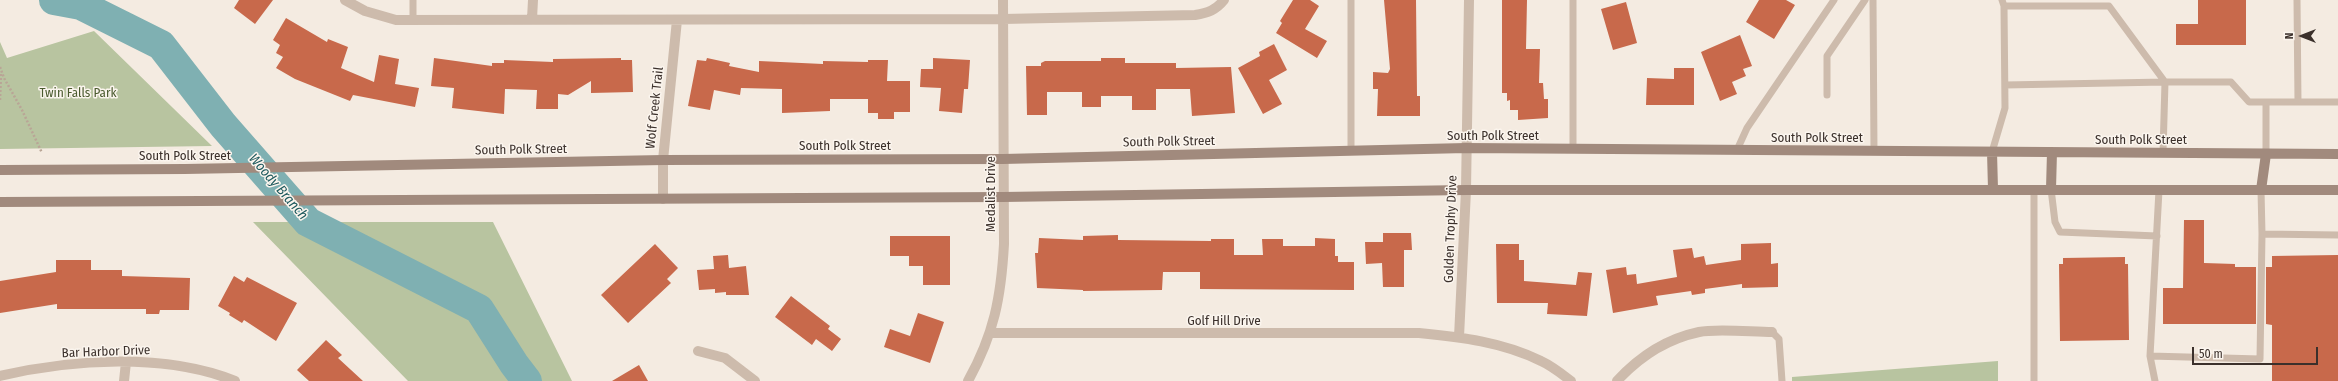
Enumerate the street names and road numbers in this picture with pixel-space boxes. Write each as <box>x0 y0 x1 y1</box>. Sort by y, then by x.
street label: Wolf Creek Trail <box>643 66 667 150</box>
street label: South Polk Street <box>1447 128 1539 144</box>
street label: South Polk Street <box>1771 130 1863 146</box>
street label: South Polk Street <box>2095 132 2187 148</box>
street label: South Polk Street <box>1123 133 1215 151</box>
street label: South Polk Street <box>799 138 891 154</box>
street label: South Polk Street <box>475 141 567 159</box>
street label: South Polk Street <box>139 148 231 164</box>
street label: Medalist Drive <box>983 156 999 232</box>
street label: Golden Trophy Drive <box>1441 175 1461 283</box>
street label: Golf Hill Drive <box>1187 313 1261 329</box>
street label: Bar Harbor Drive <box>61 343 151 361</box>

